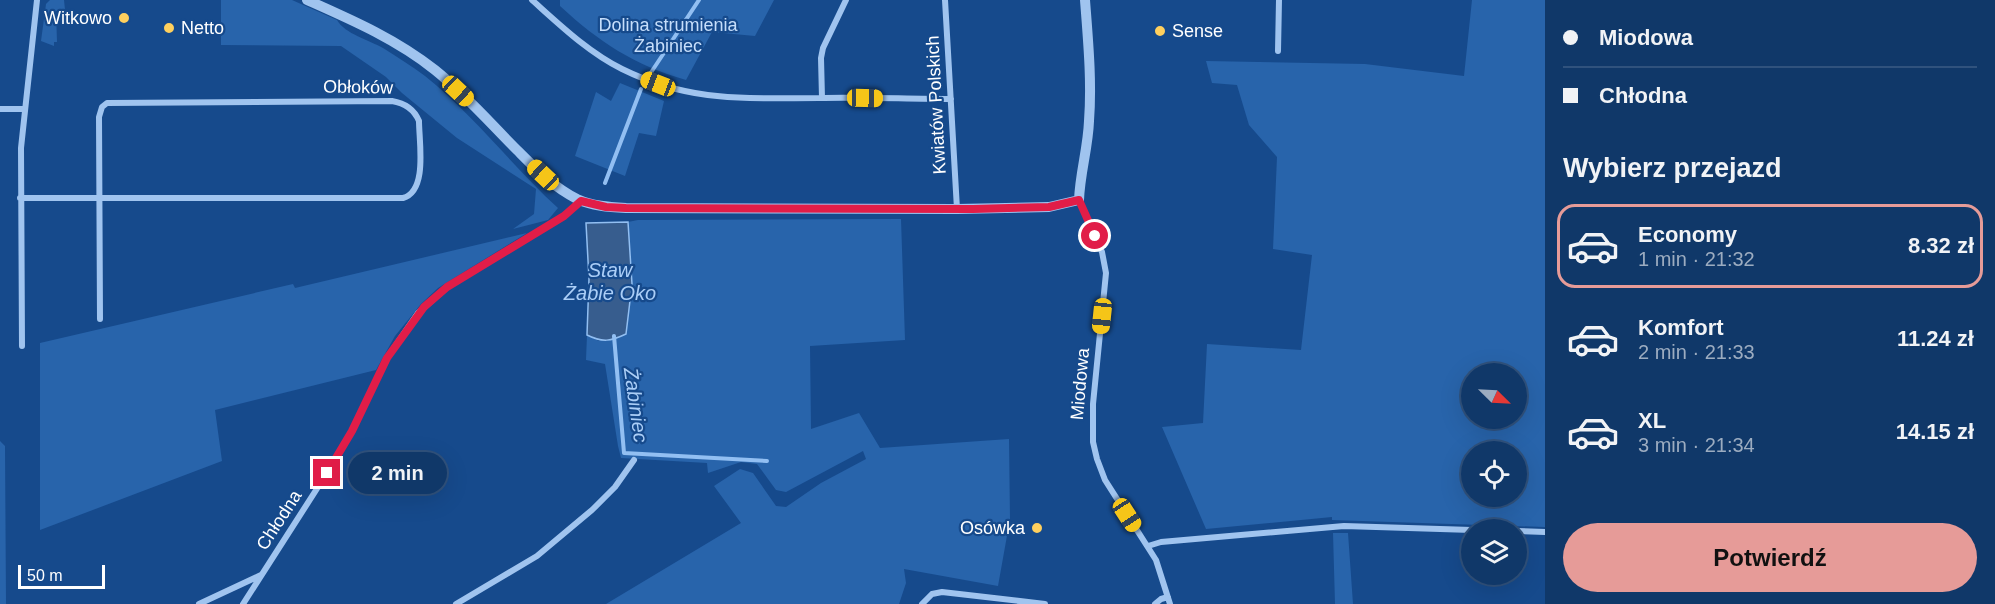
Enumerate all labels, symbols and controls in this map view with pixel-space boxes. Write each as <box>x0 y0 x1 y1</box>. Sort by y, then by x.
place label: Witkowo <box>44 8 112 28</box>
marker: Witkowo <box>117 11 131 25</box>
park label: Dolina strumienia Żabiniec <box>598 15 739 56</box>
place label: Netto <box>181 18 224 38</box>
marker: Netto <box>162 21 176 35</box>
place label: Sense <box>1172 21 1223 41</box>
marker: Sense <box>1153 24 1167 38</box>
text: Miodowa <box>1599 25 1693 50</box>
street label: Kwiatów Polskich <box>922 35 950 175</box>
car <box>638 69 678 99</box>
car <box>439 72 477 110</box>
street label: Obłoków <box>323 76 394 98</box>
text: Chłodna <box>1599 83 1687 108</box>
car <box>847 89 883 107</box>
text: Wybierz przejazd <box>1563 153 1782 183</box>
car <box>524 156 562 194</box>
icon: car <box>1566 219 1620 273</box>
route start <box>1081 222 1108 249</box>
text: Economy <box>1638 222 1737 247</box>
text: 8.32 zł <box>1908 233 1974 258</box>
text: 1 min · 21:32 <box>1638 248 1755 270</box>
water label: Staw Żabie Oko <box>563 259 656 304</box>
car <box>1091 297 1113 335</box>
icon: car <box>1566 312 1620 366</box>
text: Komfort <box>1638 315 1724 340</box>
text: 11.24 zł <box>1897 326 1974 351</box>
text: 2 min · 21:33 <box>1638 341 1755 363</box>
street label: Miodowa <box>1067 346 1093 421</box>
north arrow <box>1461 363 1527 429</box>
map controls <box>1461 363 1527 585</box>
water label: Żabiniec <box>620 365 652 444</box>
icon: car <box>1566 405 1620 459</box>
text: XL <box>1638 408 1666 433</box>
text: 14.15 zł <box>1896 419 1974 444</box>
text: 3 min · 21:34 <box>1638 434 1755 456</box>
button: locate <box>1461 441 1527 507</box>
callout: 2 min <box>348 452 447 494</box>
route end <box>313 459 340 486</box>
text: 2 min <box>371 462 424 484</box>
street label: Chłodna <box>252 486 306 554</box>
car <box>1110 495 1144 535</box>
place label: Osówka <box>960 518 1026 538</box>
button: layers <box>1461 519 1527 585</box>
marker: Osówka <box>1030 521 1044 535</box>
button: Potwierdź <box>1563 523 1977 592</box>
scale bar <box>18 562 105 590</box>
text: 50 m <box>27 567 63 584</box>

